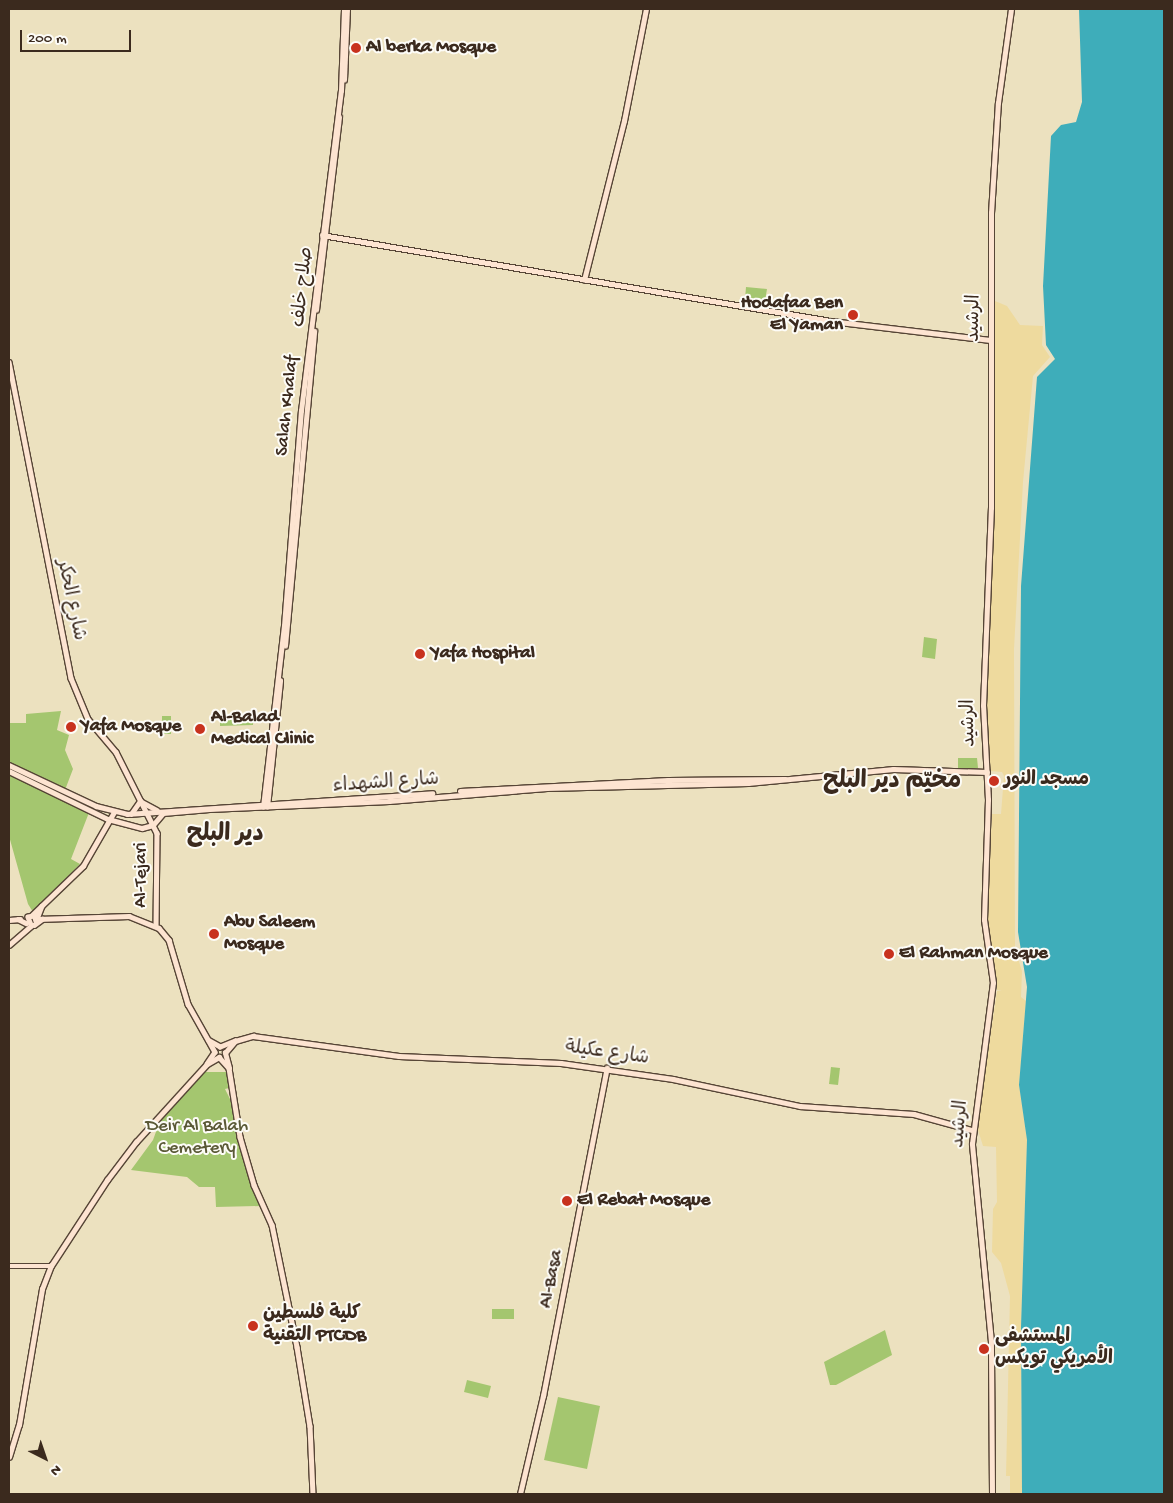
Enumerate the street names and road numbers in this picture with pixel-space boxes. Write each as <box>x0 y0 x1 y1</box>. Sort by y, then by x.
street label: صلاح خلف <box>288 246 320 328</box>
street label: الرشيد <box>963 294 987 342</box>
street label: Salah Khalaf <box>271 355 305 457</box>
street label: شارع الحكر <box>50 557 90 643</box>
street label: الرشيد <box>958 699 982 747</box>
street label: شارع الشهداء <box>332 769 440 799</box>
street label: Al-Tejari <box>131 842 153 908</box>
street label: شارع عكيلة <box>564 1037 650 1071</box>
street label: الرشيد <box>948 1099 974 1149</box>
street label: Al-Basa <box>535 1248 569 1310</box>

